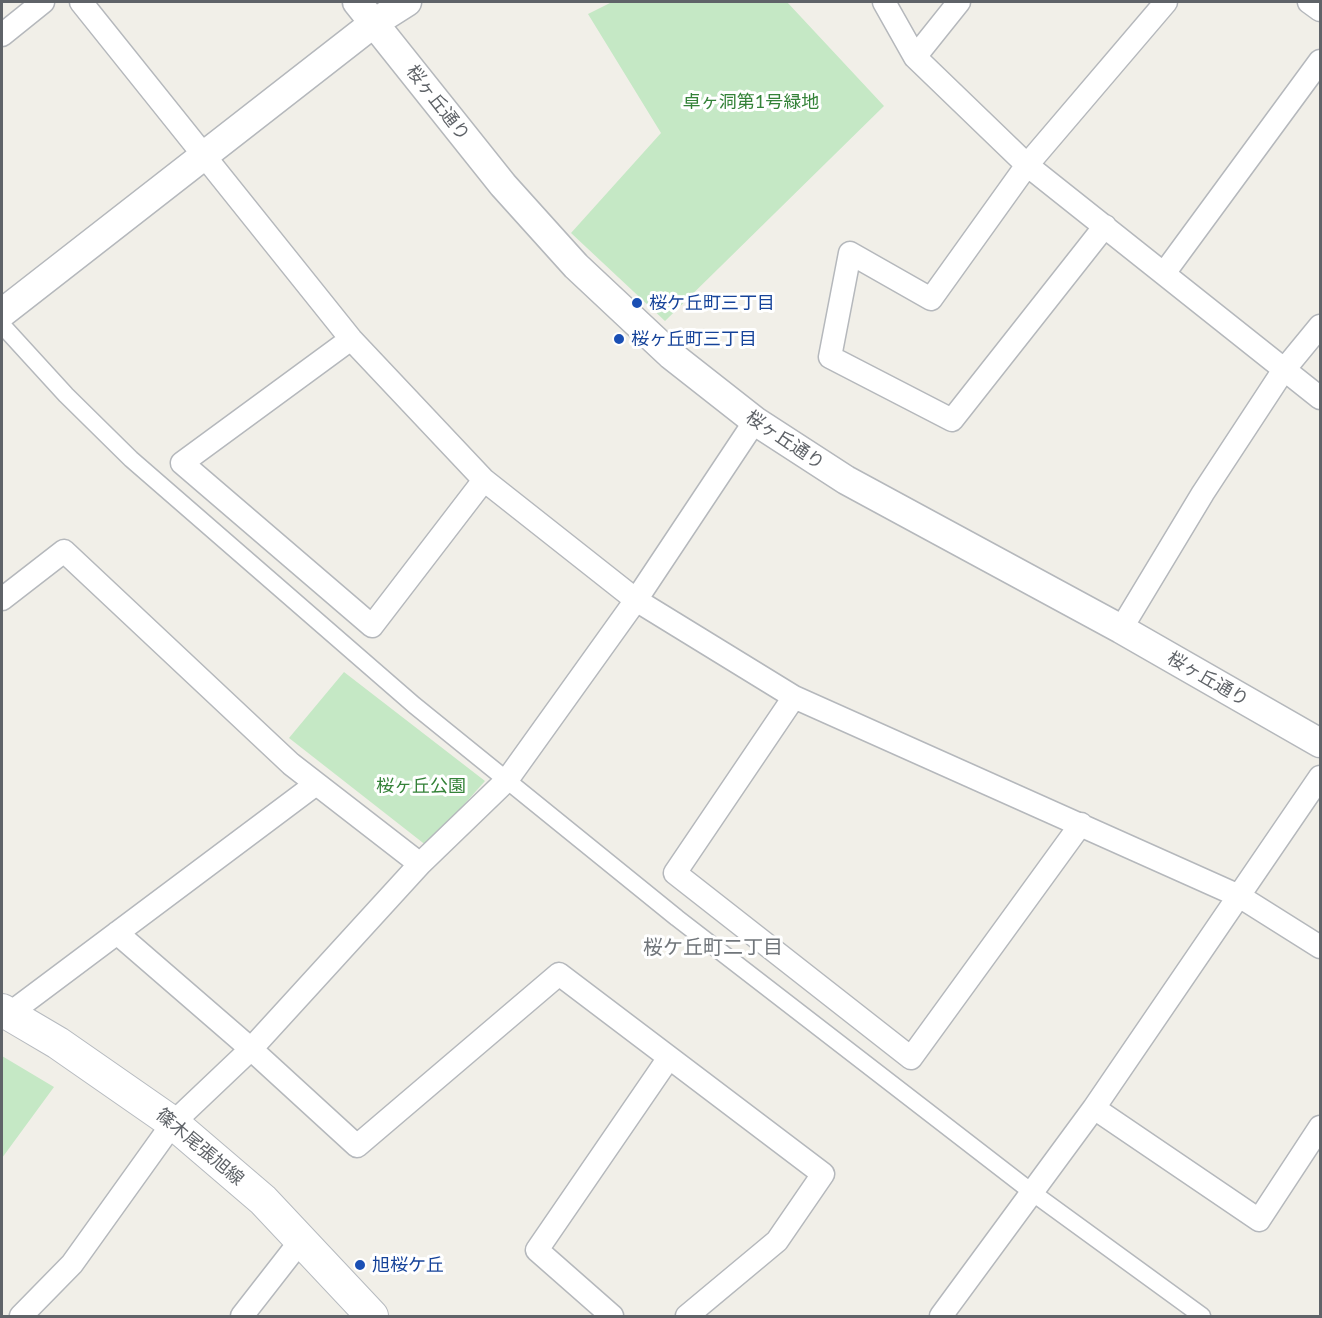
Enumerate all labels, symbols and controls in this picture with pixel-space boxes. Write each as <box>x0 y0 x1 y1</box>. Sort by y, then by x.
street label: 桜ヶ丘通り <box>402 61 474 145</box>
park label: 卓ヶ洞第1号緑地 <box>683 91 819 113</box>
place label: 桜ケ丘町三丁目 <box>649 292 775 314</box>
marker: 桜ケ丘町三丁目 <box>630 296 644 310</box>
place label: 桜ヶ丘町三丁目 <box>631 328 757 350</box>
marker: 桜ヶ丘町三丁目 <box>612 332 626 346</box>
street label: 桜ヶ丘通り <box>742 406 828 474</box>
street label: 桜ヶ丘通り <box>1164 647 1252 711</box>
park label: 桜ヶ丘公園 <box>376 775 466 797</box>
district label: 桜ケ丘町二丁目 <box>643 936 783 960</box>
street label: 篠木尾張旭線 <box>152 1104 248 1190</box>
place label: 旭桜ケ丘 <box>372 1254 444 1276</box>
marker: 旭桜ケ丘 <box>353 1258 367 1272</box>

